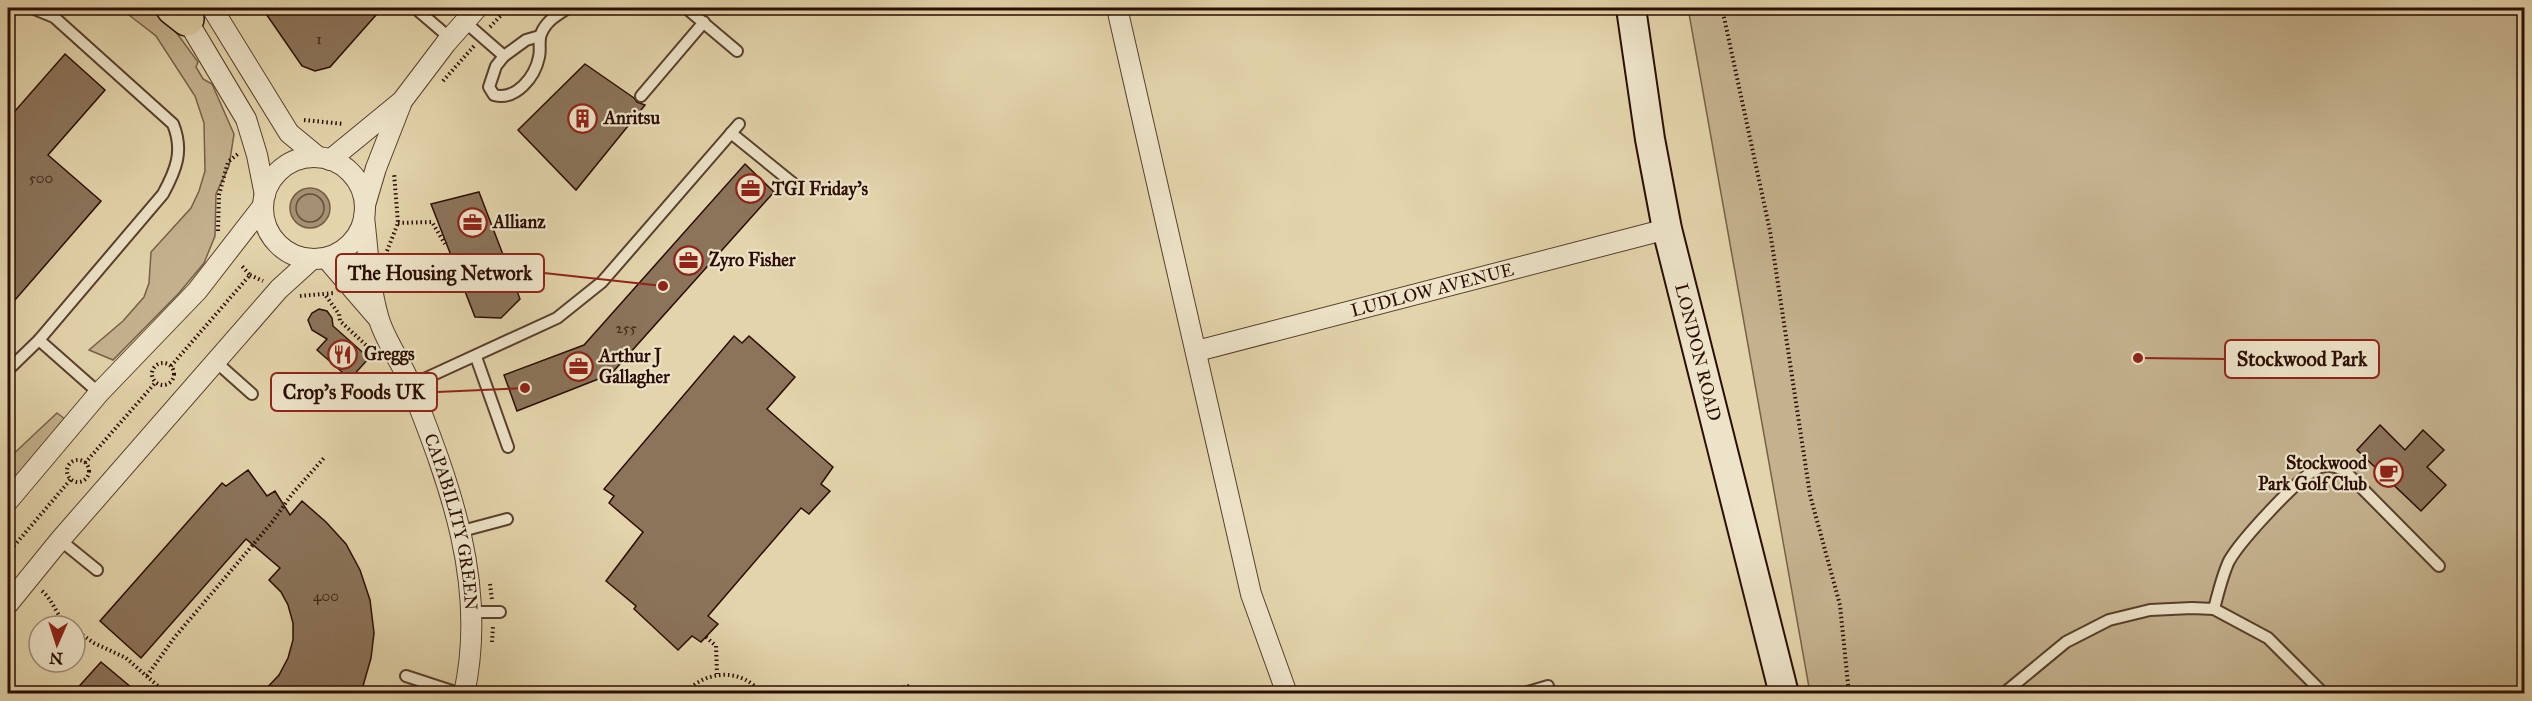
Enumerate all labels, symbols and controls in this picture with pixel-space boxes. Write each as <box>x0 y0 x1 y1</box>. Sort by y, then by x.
house number: 1 <box>316 30 322 48</box>
building icon: Anritsu <box>567 102 599 134</box>
place label: Anritsu <box>603 107 660 129</box>
house number: 500 <box>29 169 53 187</box>
office icon: TGI Friday's <box>735 173 767 205</box>
place label: TGI Friday's <box>771 178 869 201</box>
office icon: Allianz <box>456 206 488 238</box>
place label: Allianz <box>492 211 546 233</box>
office icon: Zyro Fisher <box>672 244 704 276</box>
place label: Zyro Fisher <box>709 249 797 272</box>
callout: The Housing Network <box>336 254 544 292</box>
street label: LUDLOW AVENUE <box>1348 258 1516 322</box>
text: The Housing Network <box>347 261 533 286</box>
street label: LONDON ROAD <box>1670 281 1726 423</box>
house number: 255 <box>615 319 637 337</box>
restaurant icon: Greggs <box>327 338 359 370</box>
callout: Stockwood Park <box>2225 340 2379 378</box>
place label: Greggs <box>364 343 415 366</box>
place label: Arthur J Gallagher <box>598 345 671 389</box>
text: Stockwood Park <box>2237 347 2368 371</box>
office icon: Arthur J Gallagher <box>562 350 594 382</box>
callout: Crop's Foods UK <box>271 373 437 411</box>
text: Crop's Foods UK <box>283 380 426 405</box>
street label: CAPABILITY GREEN <box>419 430 482 611</box>
place label: Stockwood Park Golf Club <box>2258 452 2368 495</box>
cafe icon: Stockwood Park Golf Club <box>2372 457 2404 489</box>
house number: 400 <box>313 587 339 605</box>
north arrow <box>27 614 87 674</box>
text: N <box>49 649 64 668</box>

